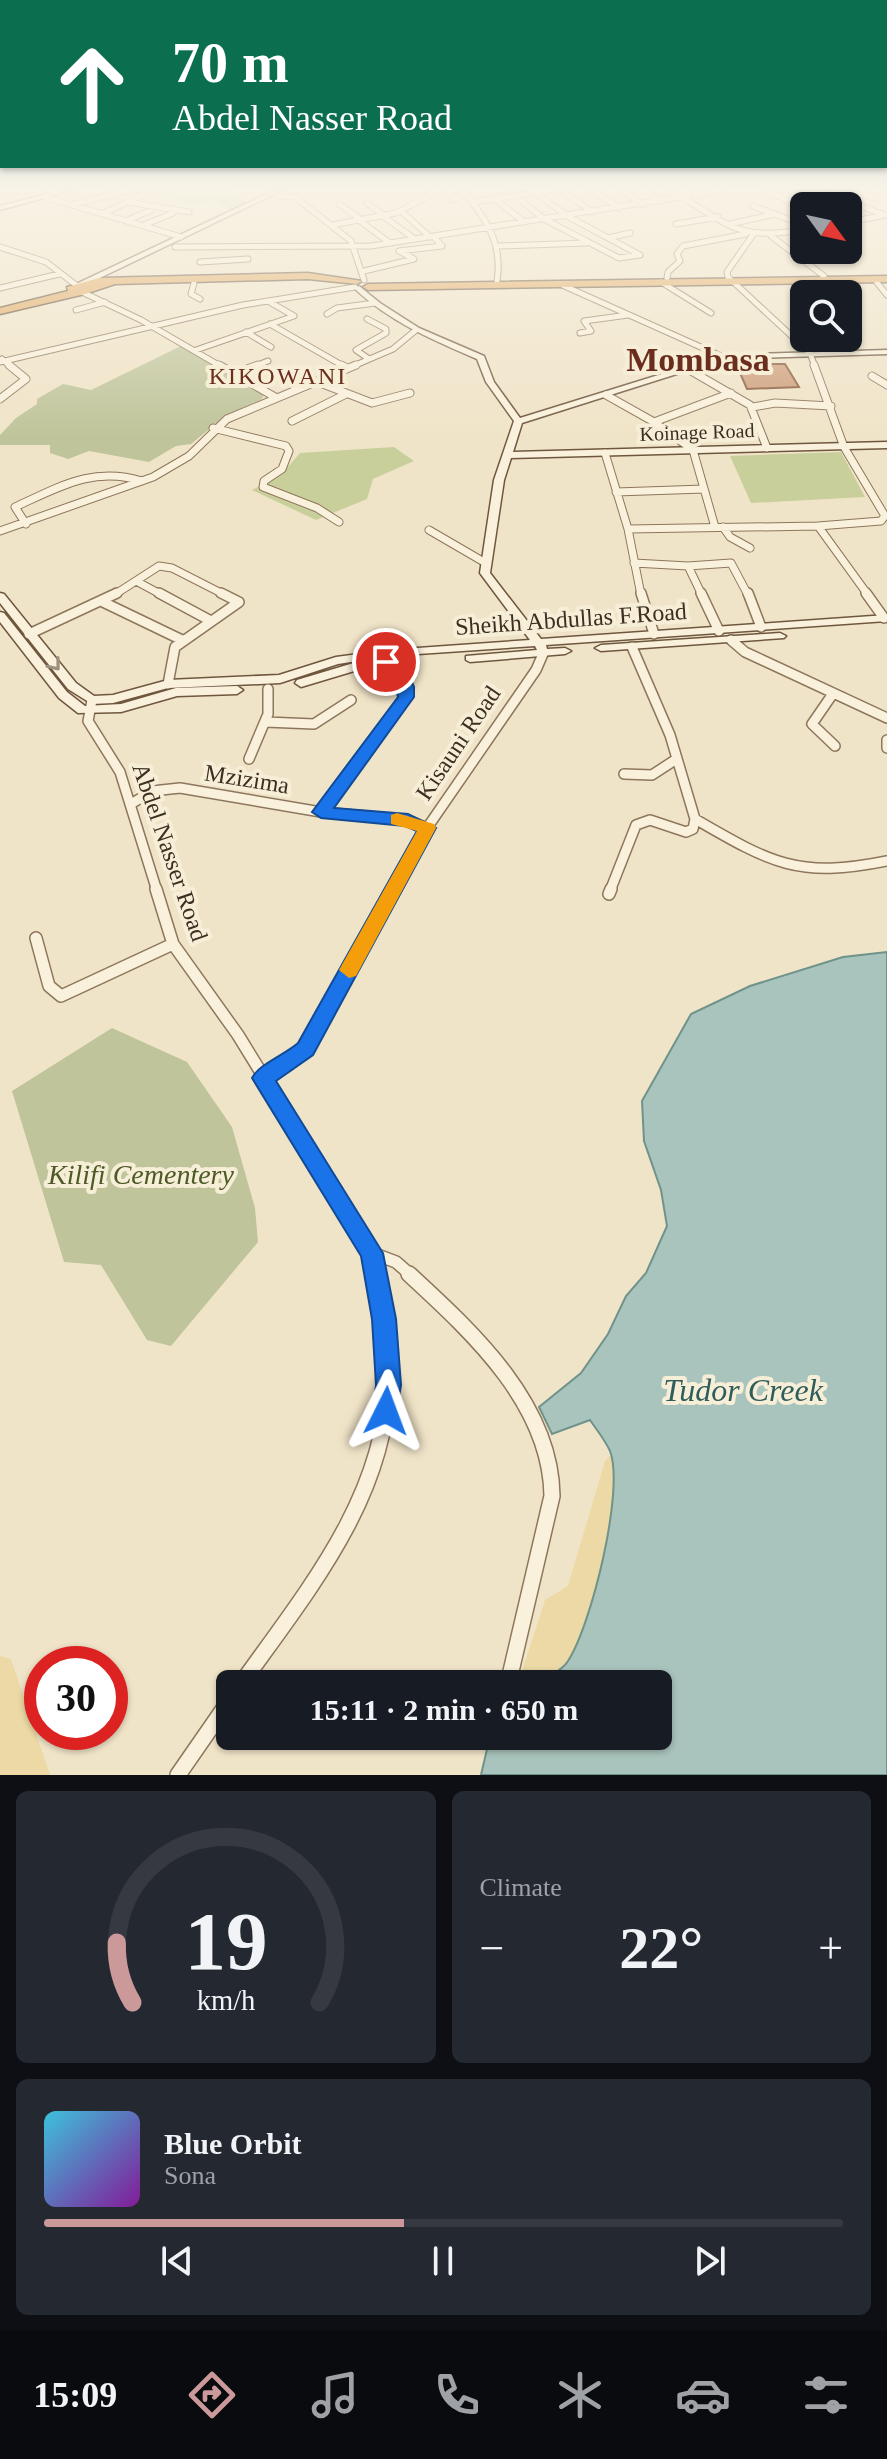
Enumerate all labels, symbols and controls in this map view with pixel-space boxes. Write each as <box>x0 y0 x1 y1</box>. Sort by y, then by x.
icon: ahead <box>40 32 144 136</box>
text: 70 m <box>172 32 289 94</box>
text: Abdel Nasser Road <box>172 98 452 138</box>
north arrow <box>790 192 862 264</box>
map controls <box>790 192 862 352</box>
button: search <box>790 280 862 352</box>
district label: Mombasa <box>626 341 770 378</box>
district label: KIKOWANI <box>209 363 347 389</box>
street label: Koinage Road <box>639 419 755 446</box>
street label: Sheikh Abdullas F.Road <box>454 598 688 640</box>
pin <box>352 628 420 696</box>
icon: arrive <box>364 640 408 684</box>
one-way arrow <box>45 655 59 670</box>
street label: Kisauni Road <box>411 681 505 805</box>
street label: Mzizima <box>203 759 291 799</box>
street label: Abdel Nasser Road <box>127 760 213 944</box>
park label: Kilifi Cementery <box>47 1159 234 1190</box>
position arrow <box>344 1369 428 1453</box>
water label: Tudor Creek <box>663 1372 824 1408</box>
speed limit sign: 30 <box>24 1646 128 1750</box>
text: 15:11 · 2 min · 650 m <box>310 1693 578 1726</box>
text: Climate <box>480 1873 562 1902</box>
text: 19 <box>184 1895 267 1987</box>
text: 22° <box>619 1915 703 1981</box>
text: − <box>480 1924 504 1973</box>
text: + <box>818 1924 843 1973</box>
text: km/h <box>196 1985 255 2016</box>
text: Blue Orbit <box>164 2127 302 2160</box>
text: Sona <box>164 2161 216 2190</box>
icon: previous <box>155 2239 199 2283</box>
icon: pause <box>421 2239 465 2283</box>
icon: next <box>688 2239 732 2283</box>
icon: directions <box>184 2367 240 2423</box>
icon: music <box>307 2367 363 2423</box>
icon: phone <box>429 2367 485 2423</box>
icon: climate <box>552 2367 608 2423</box>
icon: car <box>675 2367 731 2423</box>
icon: filters <box>798 2367 854 2423</box>
text: 15:09 <box>33 2375 117 2415</box>

